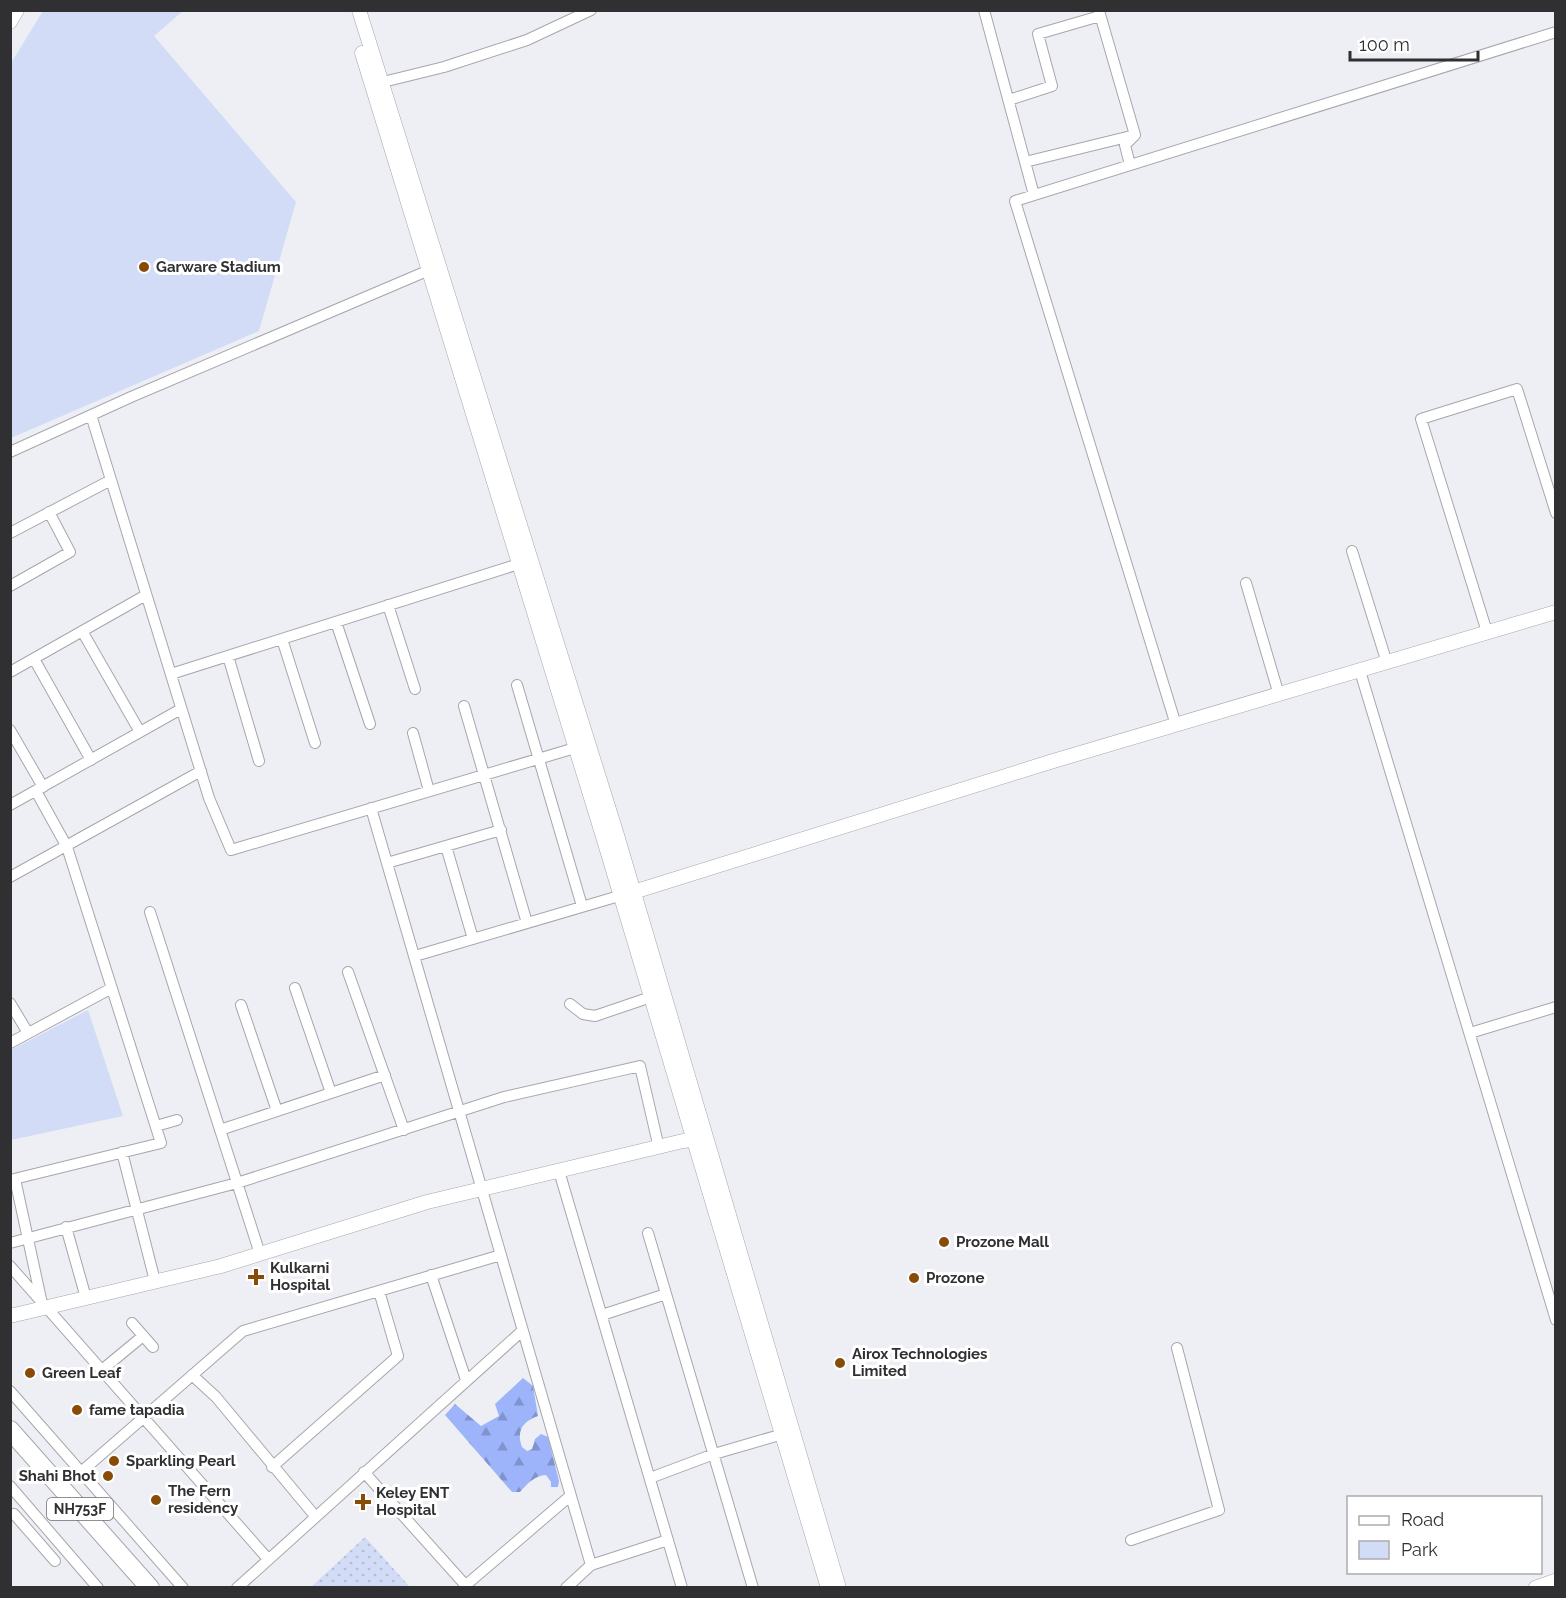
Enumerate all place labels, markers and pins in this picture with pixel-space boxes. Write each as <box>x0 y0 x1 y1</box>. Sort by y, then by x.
place label: Garware Stadium <box>156 258 281 276</box>
marker: Garware Stadium <box>137 260 151 274</box>
place label: Prozone Mall <box>956 1233 1049 1251</box>
marker: Prozone Mall <box>937 1235 951 1249</box>
place label: Kulkarni Hospital <box>270 1259 330 1294</box>
marker: Kulkarni Hospital <box>247 1268 265 1286</box>
place label: Prozone <box>926 1269 984 1287</box>
marker: Prozone <box>907 1271 921 1285</box>
place label: Airox Technologies Limited <box>852 1345 988 1380</box>
marker: Airox Technologies Limited <box>833 1356 847 1370</box>
place label: Green Leaf <box>42 1364 121 1382</box>
marker: Green Leaf <box>23 1366 37 1380</box>
place label: fame tapadia <box>89 1401 185 1419</box>
marker: fame tapadia <box>70 1403 84 1417</box>
place label: Sparkling Pearl <box>126 1452 236 1470</box>
marker: Sparkling Pearl <box>107 1454 121 1468</box>
place label: Shahi Bhot <box>19 1467 96 1485</box>
marker: Shahi Bhot <box>101 1469 115 1483</box>
place label: The Fern residency <box>168 1482 239 1517</box>
place label: Keley ENT Hospital <box>376 1484 450 1519</box>
marker: The Fern residency <box>149 1493 163 1507</box>
marker: Keley ENT Hospital <box>354 1493 372 1511</box>

